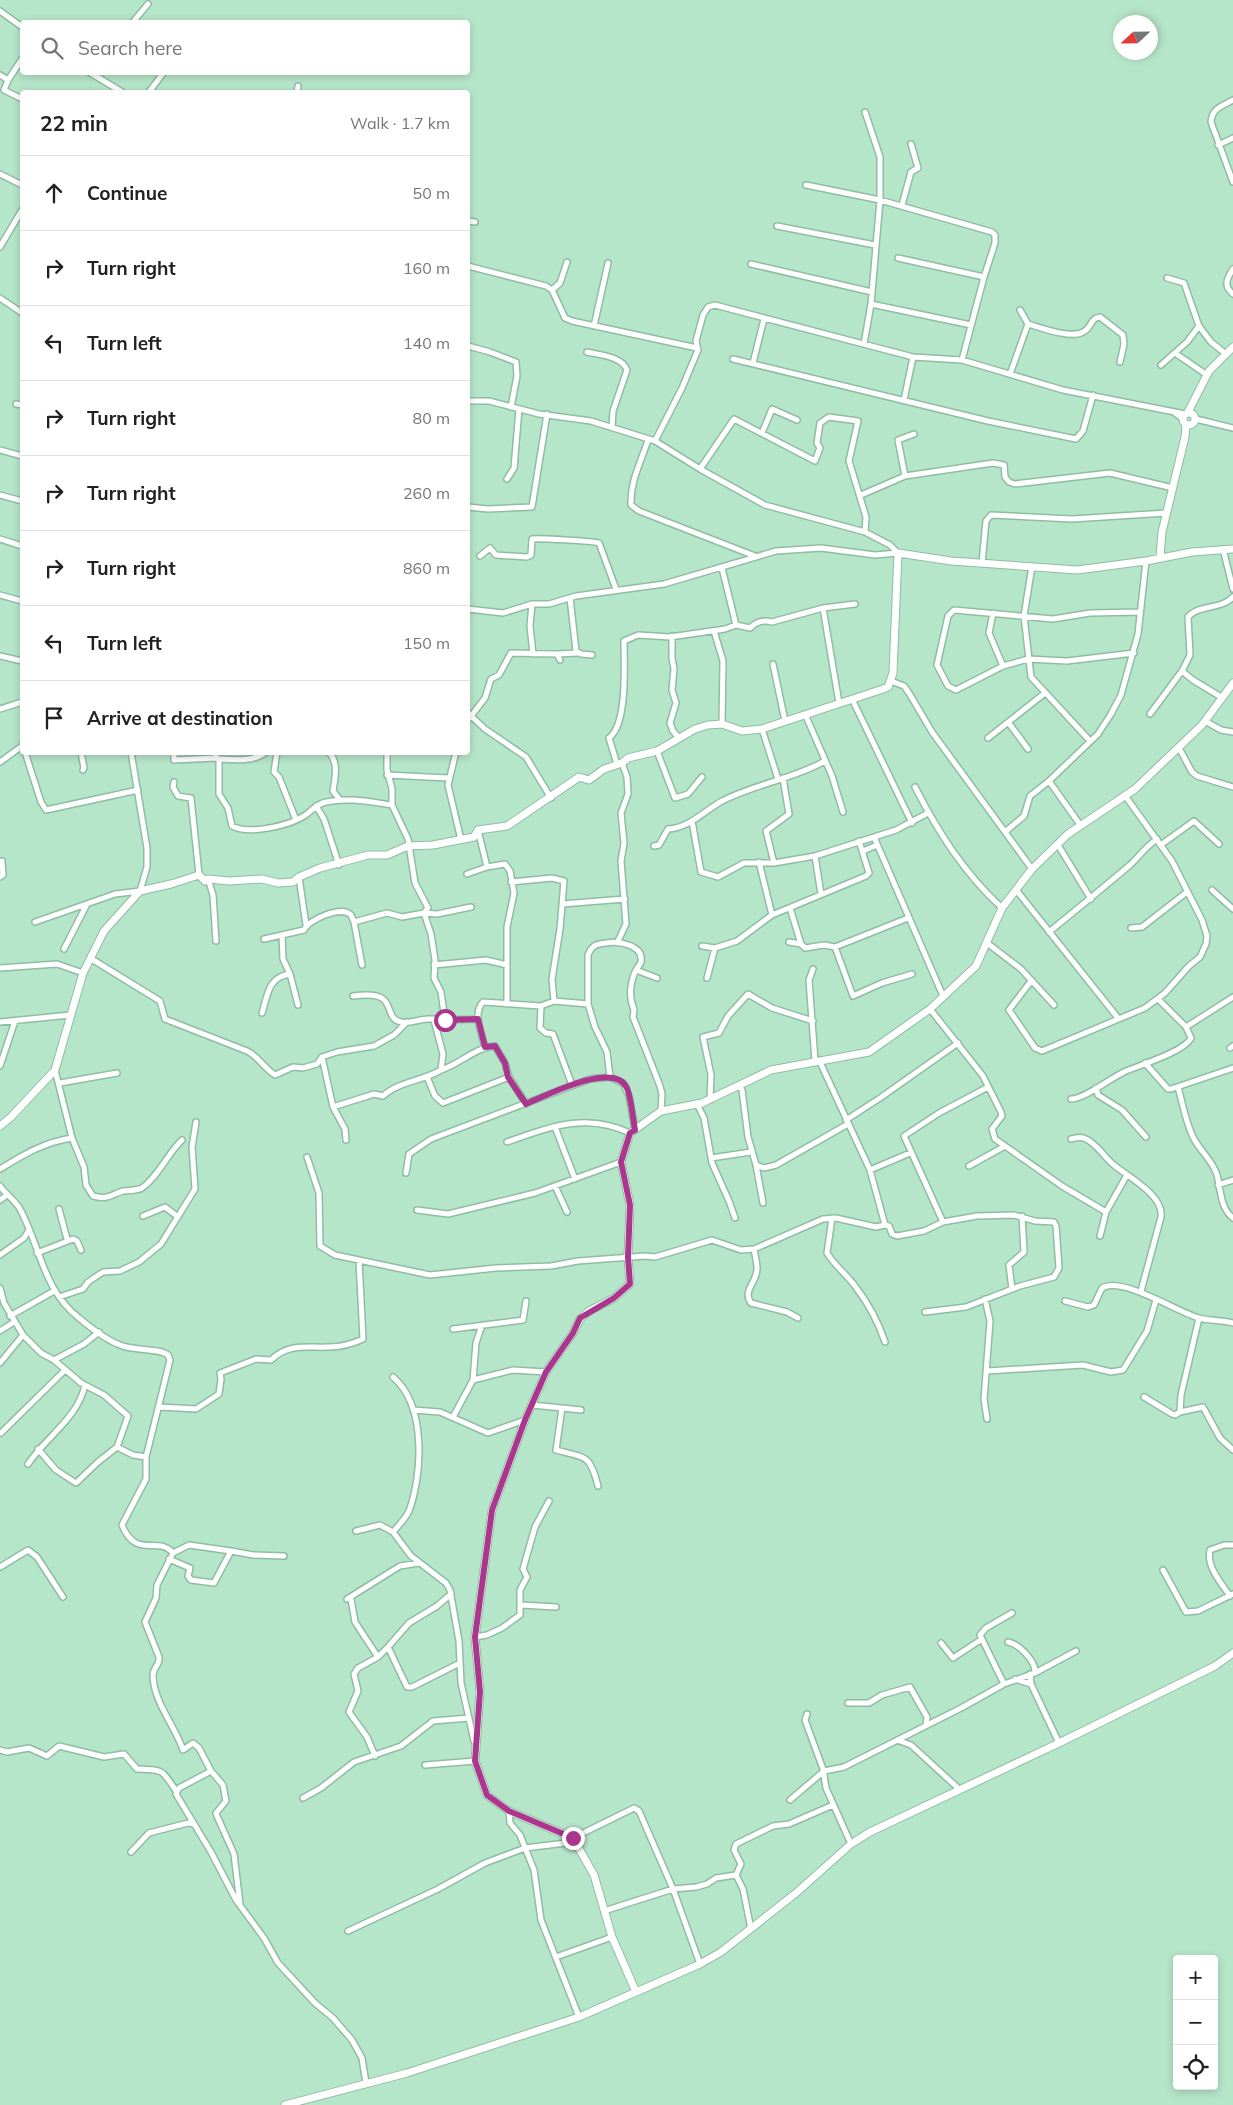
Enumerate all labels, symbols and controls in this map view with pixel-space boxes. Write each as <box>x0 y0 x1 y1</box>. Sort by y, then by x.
north arrow <box>1113 15 1158 60</box>
search box <box>20 20 470 75</box>
icon: search <box>38 34 66 62</box>
text: Search here <box>78 36 182 60</box>
text: 22 min <box>40 110 108 136</box>
text: Walk · 1.7 km <box>350 113 450 133</box>
icon: ahead <box>40 179 68 207</box>
text: Continue <box>87 181 167 205</box>
text: 50 m <box>413 183 450 203</box>
icon: right <box>40 254 68 282</box>
text: Turn right <box>87 256 176 280</box>
text: 160 m <box>403 258 450 278</box>
icon: left <box>40 329 68 357</box>
text: Turn left <box>87 331 162 355</box>
text: 140 m <box>403 333 450 353</box>
icon: right <box>40 404 68 432</box>
text: Turn right <box>87 406 176 430</box>
text: 80 m <box>413 408 450 428</box>
icon: right <box>40 479 68 507</box>
text: Turn right <box>87 481 176 505</box>
text: 260 m <box>403 483 450 503</box>
icon: right <box>40 554 68 582</box>
text: Turn right <box>87 556 176 580</box>
text: 860 m <box>403 558 450 578</box>
icon: left <box>40 629 68 657</box>
text: Turn left <box>87 631 162 655</box>
text: 150 m <box>403 633 450 653</box>
icon: arrive <box>40 704 68 732</box>
text: Arrive at destination <box>87 706 273 730</box>
route start <box>434 1009 457 1032</box>
route end <box>562 1827 585 1850</box>
map controls <box>1173 1955 1218 2090</box>
button: + <box>1173 1955 1218 2000</box>
button: − <box>1173 2000 1218 2045</box>
button: locate <box>1173 2045 1218 2090</box>

